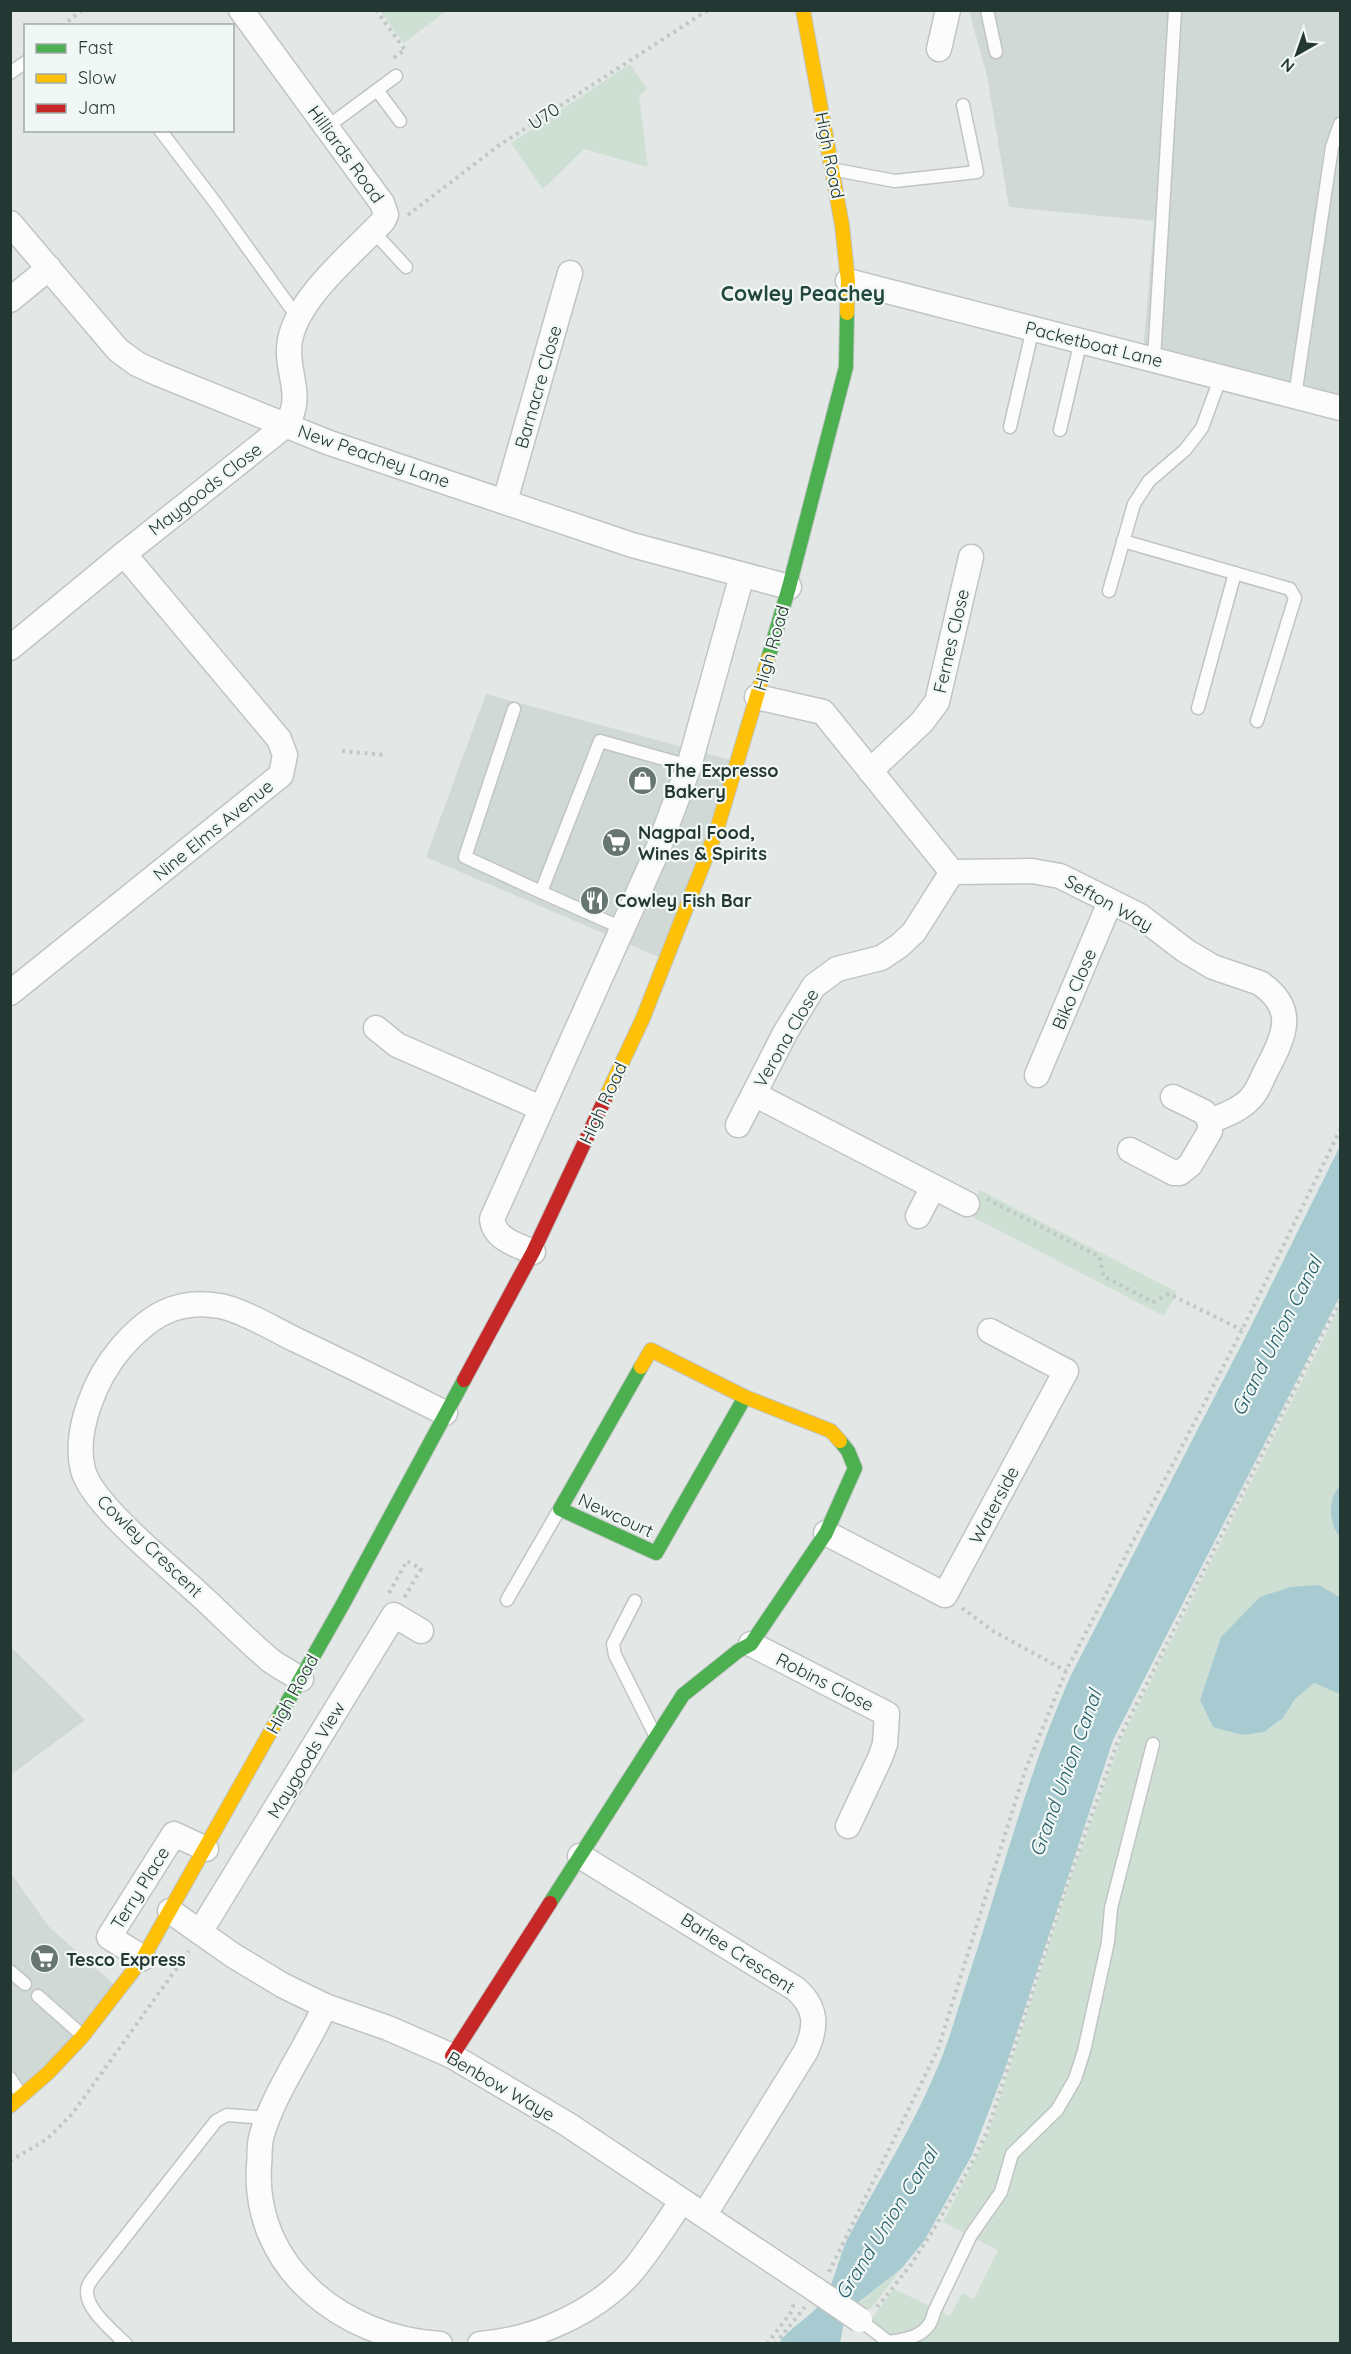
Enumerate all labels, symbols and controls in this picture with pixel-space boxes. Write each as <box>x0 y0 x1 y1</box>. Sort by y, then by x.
legend <box>24 24 234 132</box>
north arrow <box>1267 24 1327 84</box>
text: Fast <box>78 36 113 59</box>
text: N <box>1276 54 1298 77</box>
text: Slow <box>78 66 116 89</box>
text: Jam <box>78 96 116 119</box>
street label: U70 <box>524 97 564 135</box>
street label: Hilliards Road <box>303 101 389 207</box>
street label: High Road <box>810 110 850 200</box>
district label: Cowley Peachey <box>721 280 885 306</box>
street label: Packetboat Lane <box>1023 316 1165 372</box>
street label: Barnacre Close <box>509 323 567 451</box>
street label: New Peachey Lane <box>295 419 453 493</box>
street label: Maygoods Close <box>144 438 266 540</box>
street label: Fernes Close <box>928 587 974 695</box>
street label: High Road <box>748 603 794 693</box>
place label: The Expresso Bakery <box>664 759 778 803</box>
shop icon: The Expresso Bakery <box>627 764 659 796</box>
street label: Nine Elms Avenue <box>148 774 278 886</box>
place label: Nagpal Food, Wines & Spirits <box>638 821 767 865</box>
supermarket icon: Nagpal Food, Wines & Spirits <box>601 826 633 858</box>
street label: Sefton Way <box>1061 869 1157 937</box>
restaurant icon: Cowley Fish Bar <box>578 884 610 916</box>
place label: Cowley Fish Bar <box>615 889 752 912</box>
street label: Biko Close <box>1047 945 1101 1033</box>
street label: Verona Close <box>748 984 824 1092</box>
street label: High Road <box>574 1058 632 1148</box>
water label: Grand Union Canal <box>1225 1250 1328 1420</box>
street label: Waterside <box>964 1462 1024 1548</box>
street label: Newcourt <box>575 1488 657 1542</box>
street label: Cowley Crescent <box>92 1490 208 1602</box>
street label: Robins Close <box>772 1648 878 1716</box>
street label: High Road <box>261 1650 323 1738</box>
water label: Grand Union Canal <box>1023 1684 1108 1860</box>
street label: Maygoods View <box>262 1697 350 1823</box>
street label: Terry Place <box>106 1842 174 1934</box>
street label: Barlee Crescent <box>677 1907 799 1999</box>
supermarket icon: Tesco Express <box>29 1943 61 1975</box>
place label: Tesco Express <box>66 1948 186 1971</box>
street label: Benbow Waye <box>443 2046 559 2126</box>
water label: Grand Union Canal <box>829 2140 944 2304</box>

